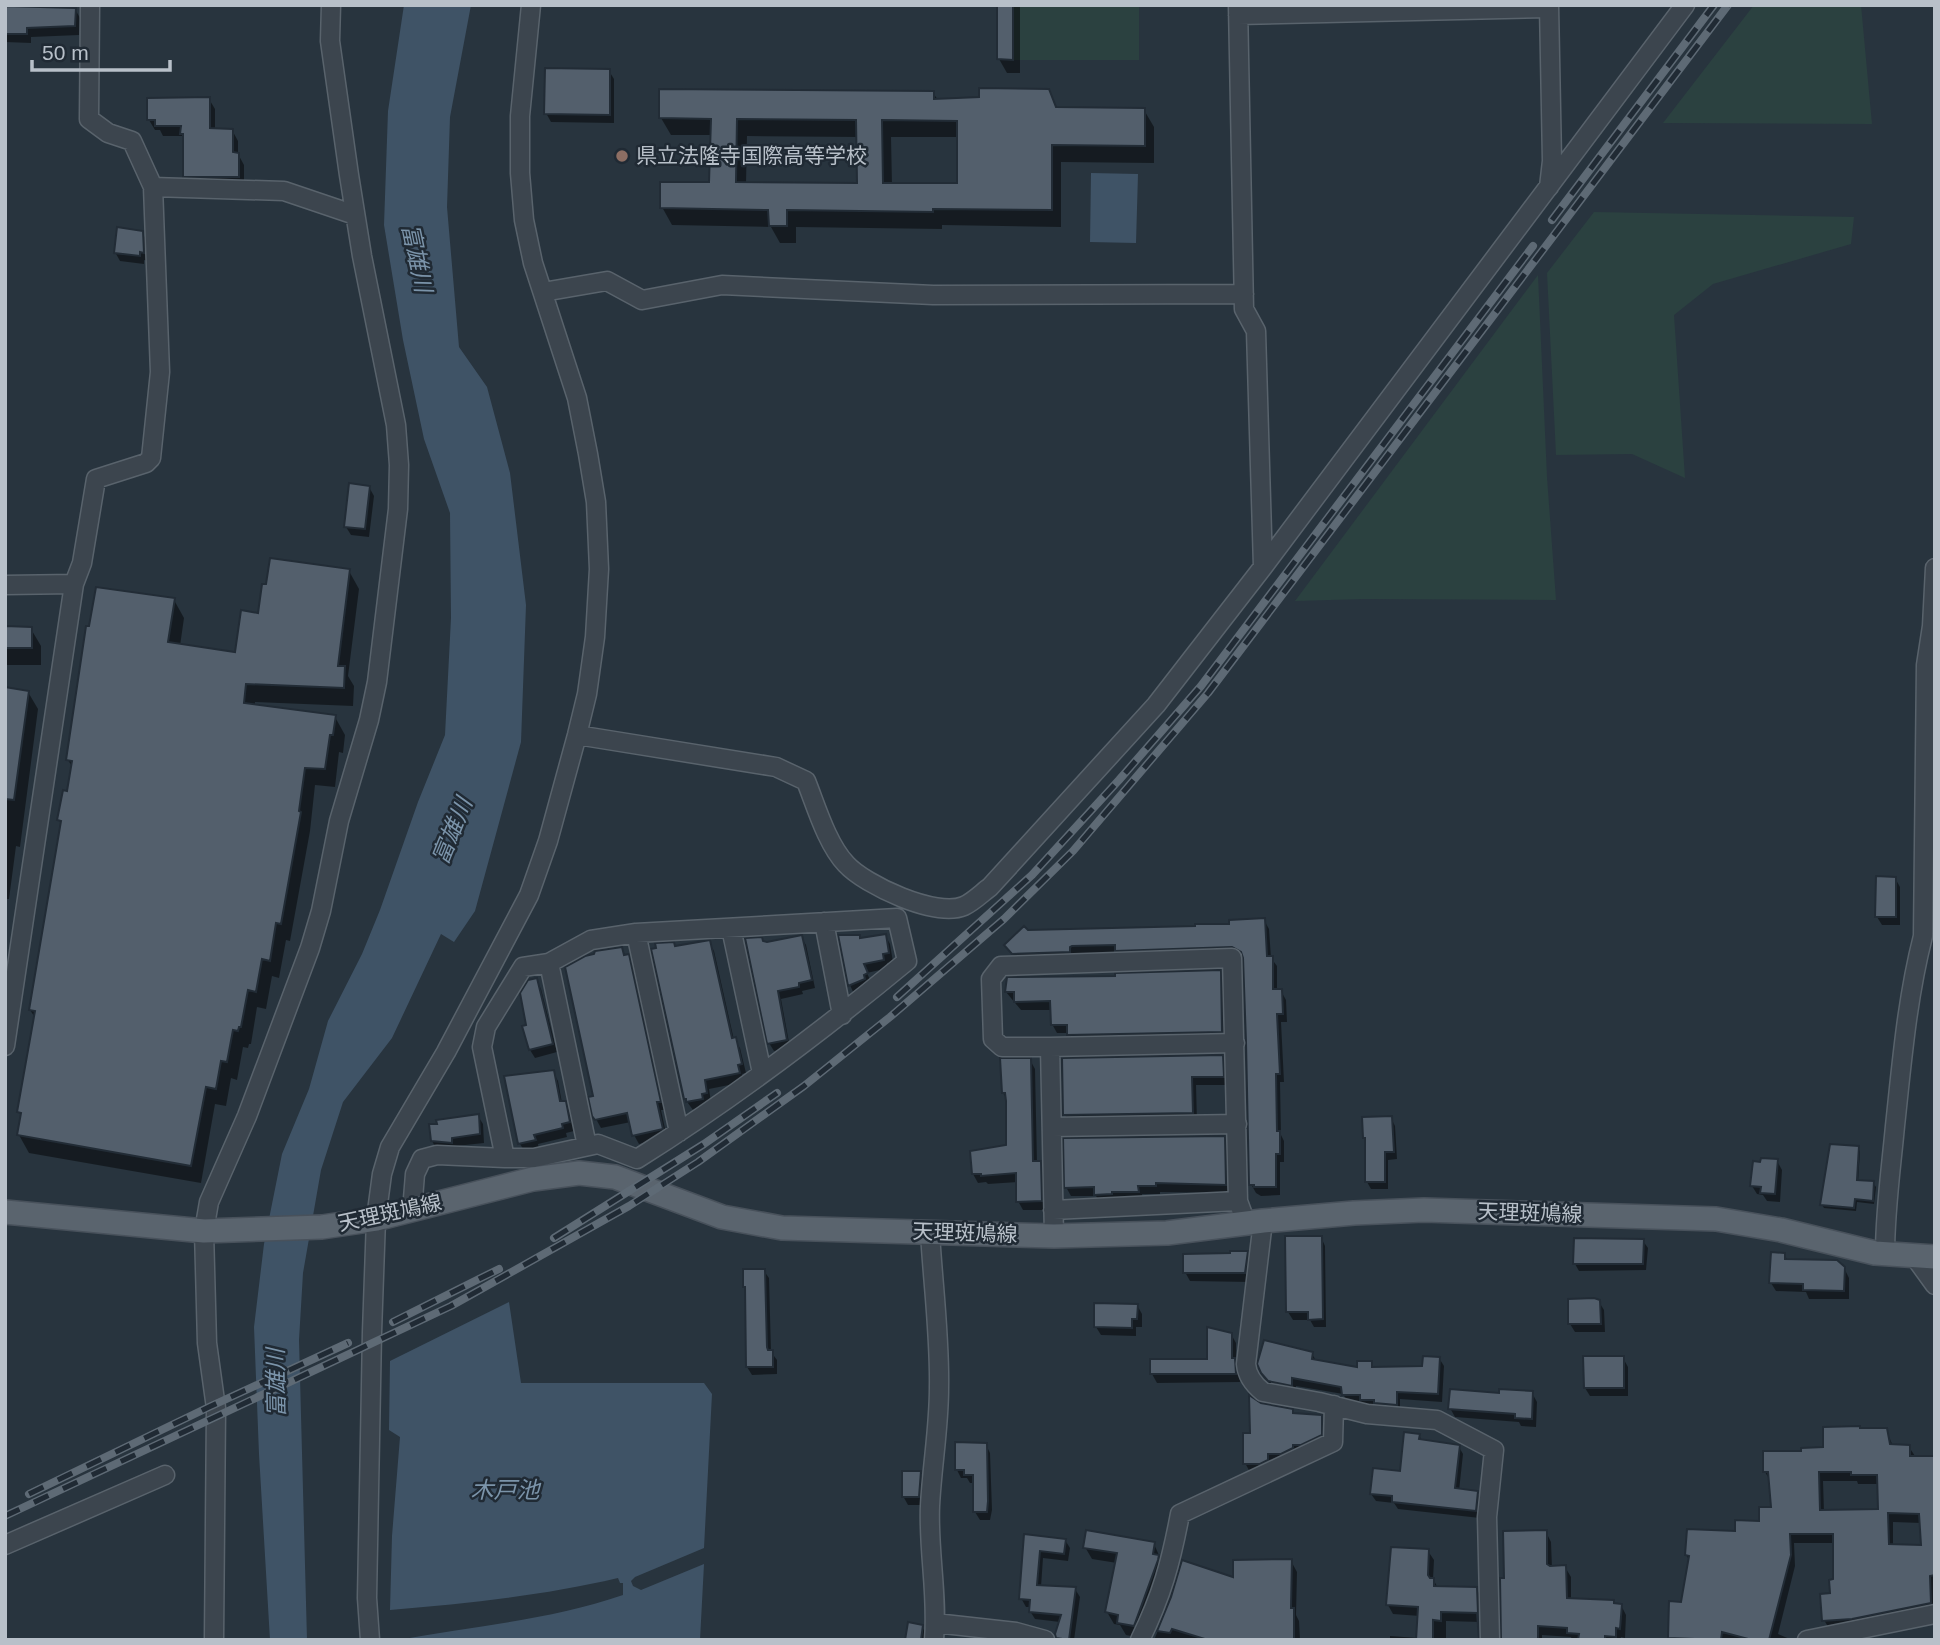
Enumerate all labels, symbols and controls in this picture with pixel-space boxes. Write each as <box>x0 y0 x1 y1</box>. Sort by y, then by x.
scale bar <box>32 28 170 72</box>
text: 50 m <box>42 41 89 64</box>
place label: 県立法隆寺国際高等学校 <box>636 144 867 167</box>
marker: 県立法隆寺国際高等学校 <box>614 148 630 164</box>
water label: 富雄川 <box>397 222 438 297</box>
water label: 富雄川 <box>427 791 478 868</box>
street label: 天理斑鳩線 <box>336 1190 444 1235</box>
street label: 天理斑鳩線 <box>1477 1199 1583 1226</box>
street label: 天理斑鳩線 <box>912 1219 1018 1246</box>
water label: 富雄川 <box>262 1345 290 1418</box>
water label: 木戸池 <box>471 1477 542 1503</box>

